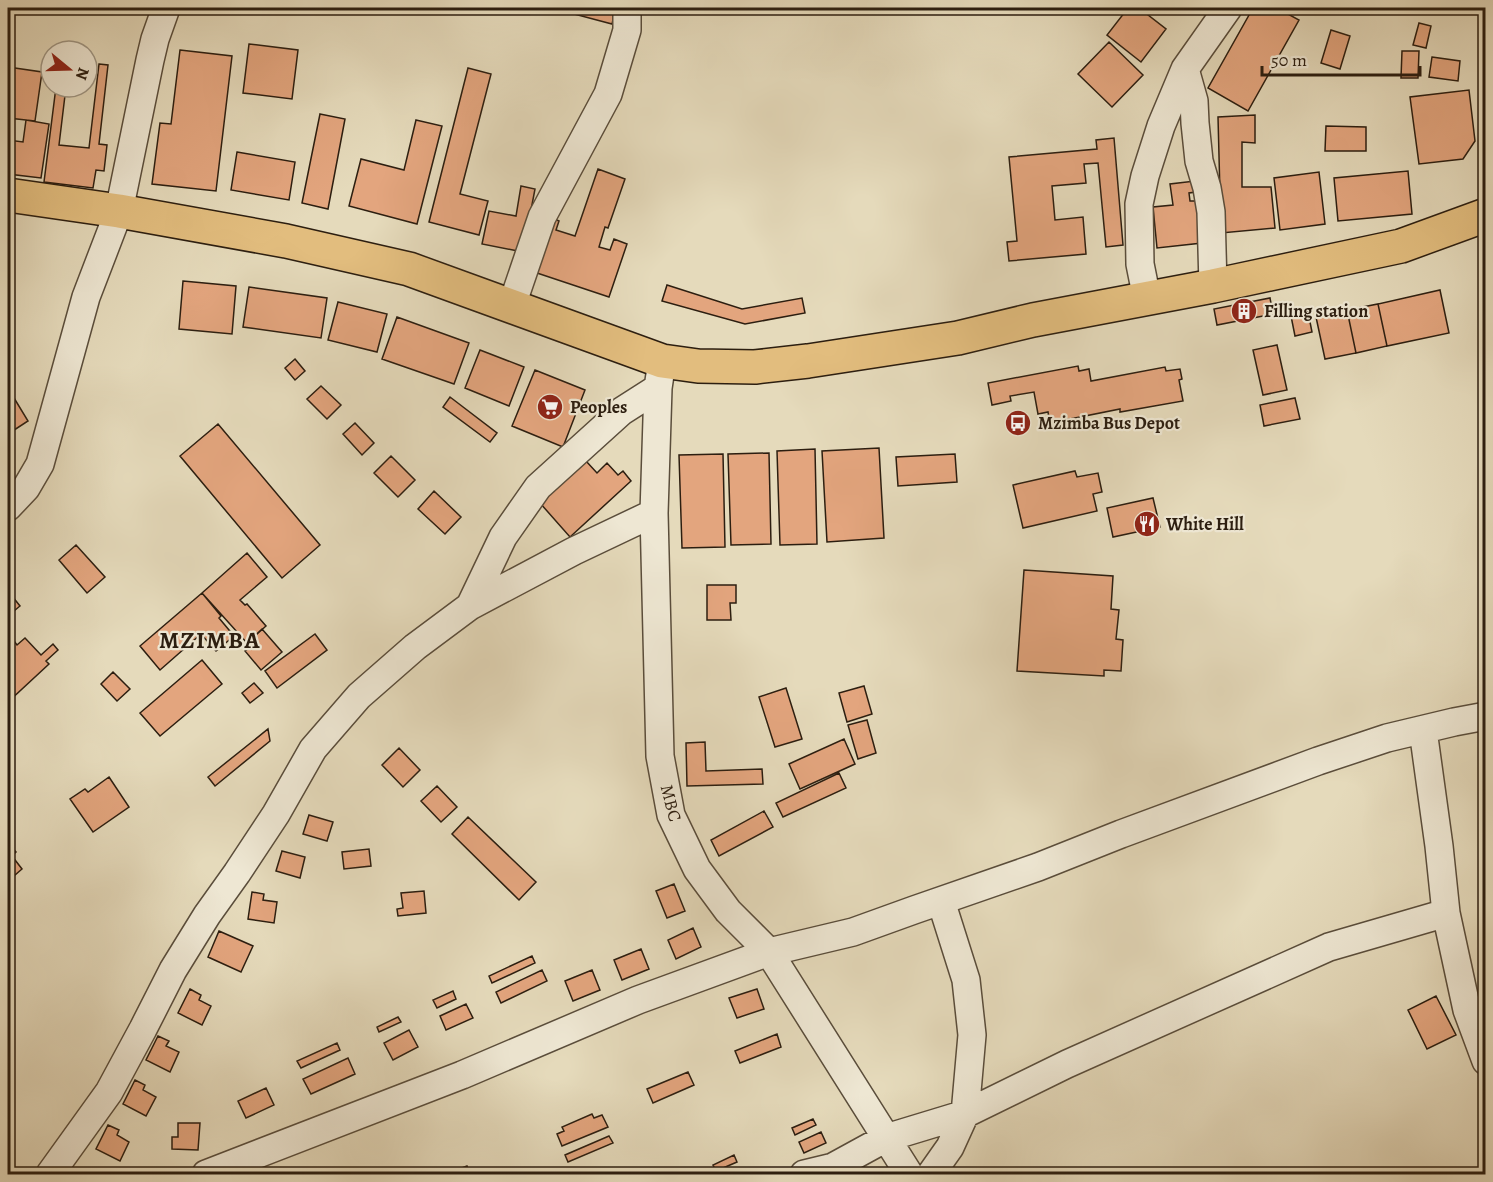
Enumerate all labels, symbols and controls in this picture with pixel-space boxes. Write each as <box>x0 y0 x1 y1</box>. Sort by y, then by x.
north arrow <box>39 39 99 99</box>
scale bar <box>1262 39 1420 77</box>
text: 50 m <box>1271 48 1307 72</box>
text: N <box>70 64 95 83</box>
building icon: Filling station <box>1229 296 1259 326</box>
place label: Filling station <box>1264 299 1368 323</box>
supermarket icon: Peoples <box>535 392 565 422</box>
place label: Peoples <box>570 395 627 419</box>
bus stop icon: Mzimba Bus Depot <box>1003 408 1033 438</box>
place label: Mzimba Bus Depot <box>1038 411 1180 435</box>
restaurant icon: White Hill <box>1132 509 1162 539</box>
place label: White Hill <box>1165 512 1244 536</box>
district label: MZIMBA <box>159 624 261 656</box>
street label: MBC <box>655 782 687 824</box>

